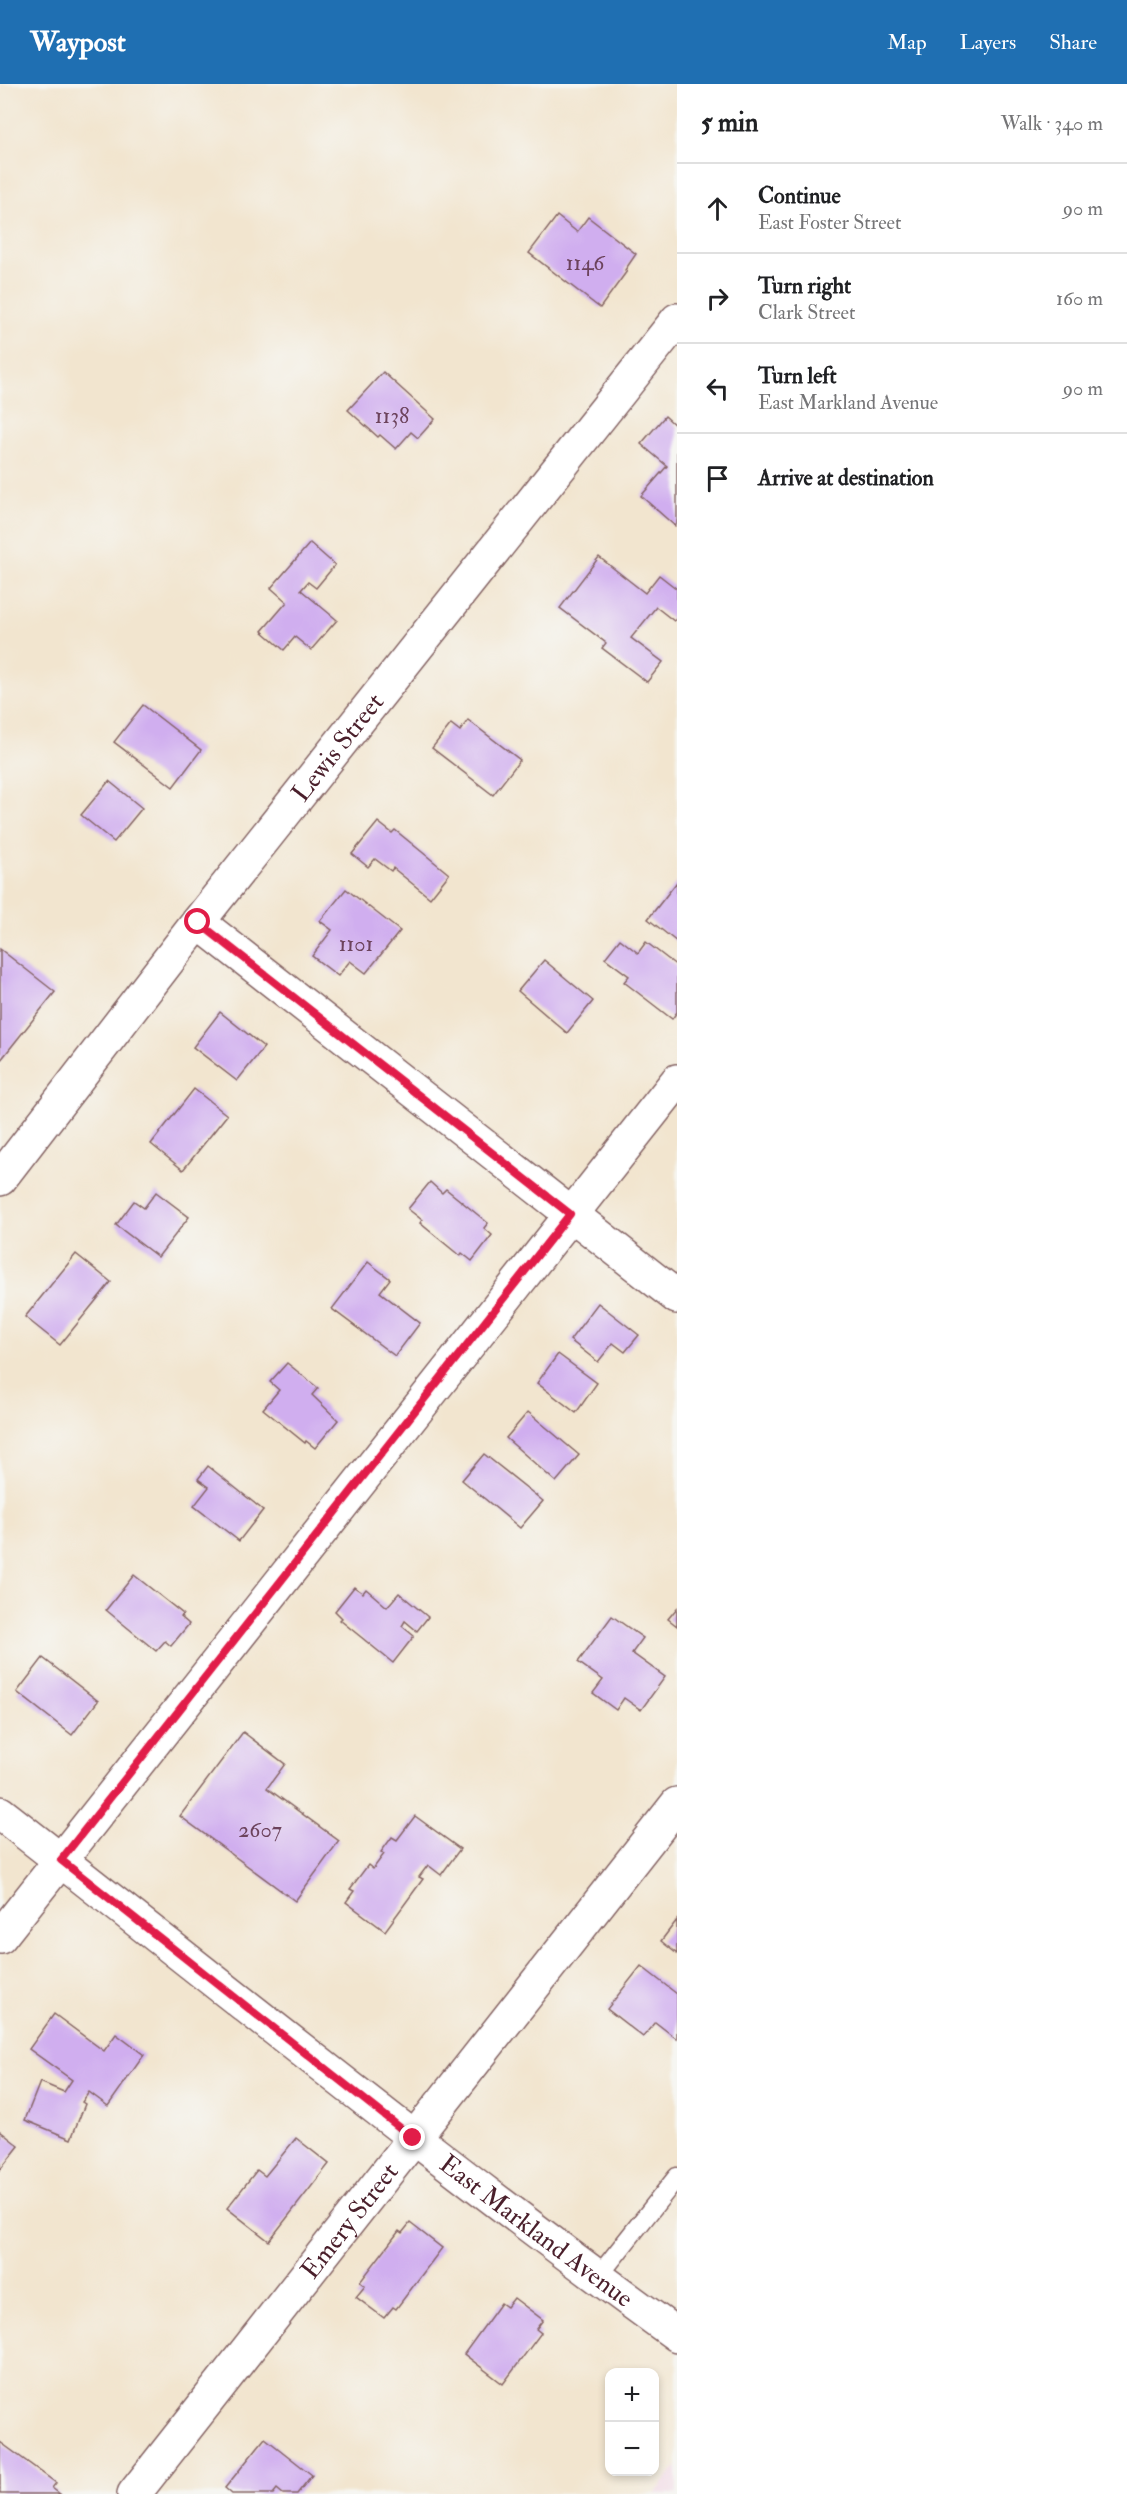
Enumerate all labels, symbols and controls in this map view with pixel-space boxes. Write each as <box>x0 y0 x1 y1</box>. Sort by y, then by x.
text: Waypost <box>30 25 126 60</box>
text: Map <box>887 29 927 56</box>
text: Layers <box>960 29 1016 56</box>
text: Share <box>1049 29 1097 56</box>
text: 5 min <box>701 107 758 139</box>
text: Walk · 340 m <box>1001 111 1103 136</box>
text: Continue <box>758 182 841 210</box>
icon: ahead <box>701 192 734 225</box>
text: 90 m <box>1063 196 1103 221</box>
text: East Foster Street <box>758 210 901 235</box>
house number: 1146 <box>566 249 606 277</box>
text: Turn right <box>758 272 851 300</box>
icon: right <box>701 282 734 315</box>
text: 160 m <box>1056 286 1103 311</box>
text: Clark Street <box>758 300 855 325</box>
text: Turn left <box>758 362 837 390</box>
icon: left <box>701 372 734 405</box>
text: 90 m <box>1063 376 1103 401</box>
text: East Markland Avenue <box>758 390 938 415</box>
house number: 1138 <box>375 402 409 430</box>
icon: arrive <box>701 462 734 495</box>
text: Arrive at destination <box>758 464 934 492</box>
street label: Lewis Street <box>285 687 391 808</box>
route start <box>184 908 210 934</box>
house number: 1101 <box>339 930 373 958</box>
house number: 2607 <box>238 1816 282 1844</box>
route end <box>399 2124 425 2150</box>
street label: East Markland Avenue <box>433 2148 639 2315</box>
street label: Emery Street <box>294 2157 406 2286</box>
map controls <box>605 2368 659 2476</box>
button: + <box>605 2368 659 2422</box>
button: − <box>605 2422 659 2476</box>

